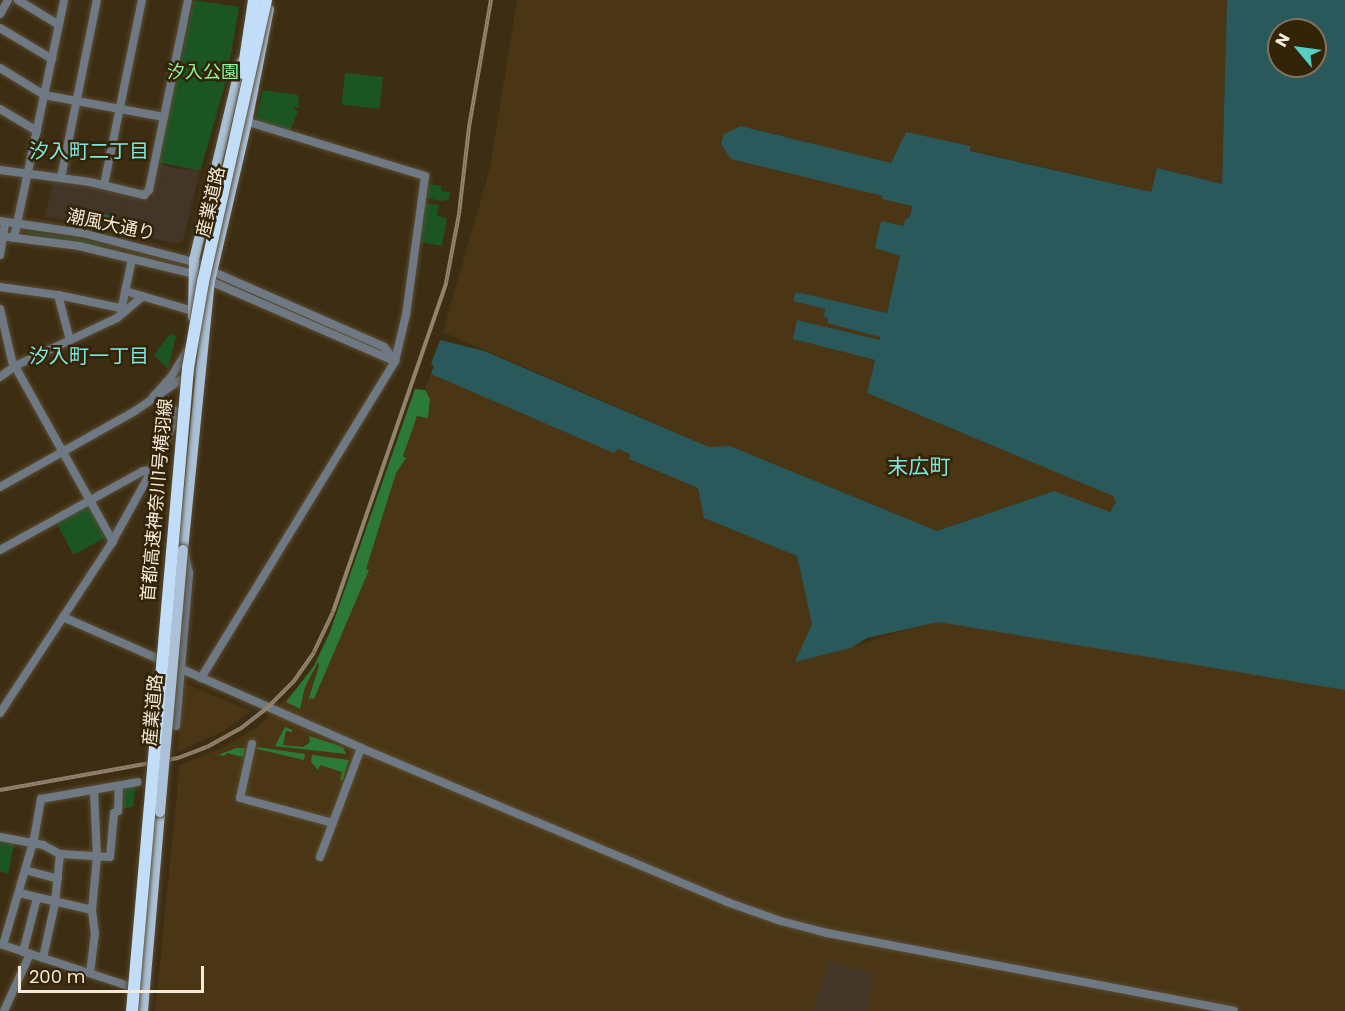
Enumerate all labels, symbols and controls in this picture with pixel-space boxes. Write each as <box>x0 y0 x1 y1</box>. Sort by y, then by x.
north arrow <box>1267 18 1327 78</box>
text: N <box>1270 29 1296 51</box>
park label: 汐入公園 <box>167 61 239 83</box>
district label: 汐入町二丁目 <box>29 139 149 163</box>
street label: 産業道路 <box>192 164 230 240</box>
street label: 潮風大通り <box>65 205 157 245</box>
district label: 汐入町一丁目 <box>29 344 149 368</box>
street label: 首都高速神奈川1号横羽線 <box>137 398 177 602</box>
district label: 末広町 <box>888 454 950 480</box>
street label: 産業道路 <box>139 673 167 747</box>
scale bar <box>21 954 207 992</box>
text: 200 m <box>29 964 85 989</box>

